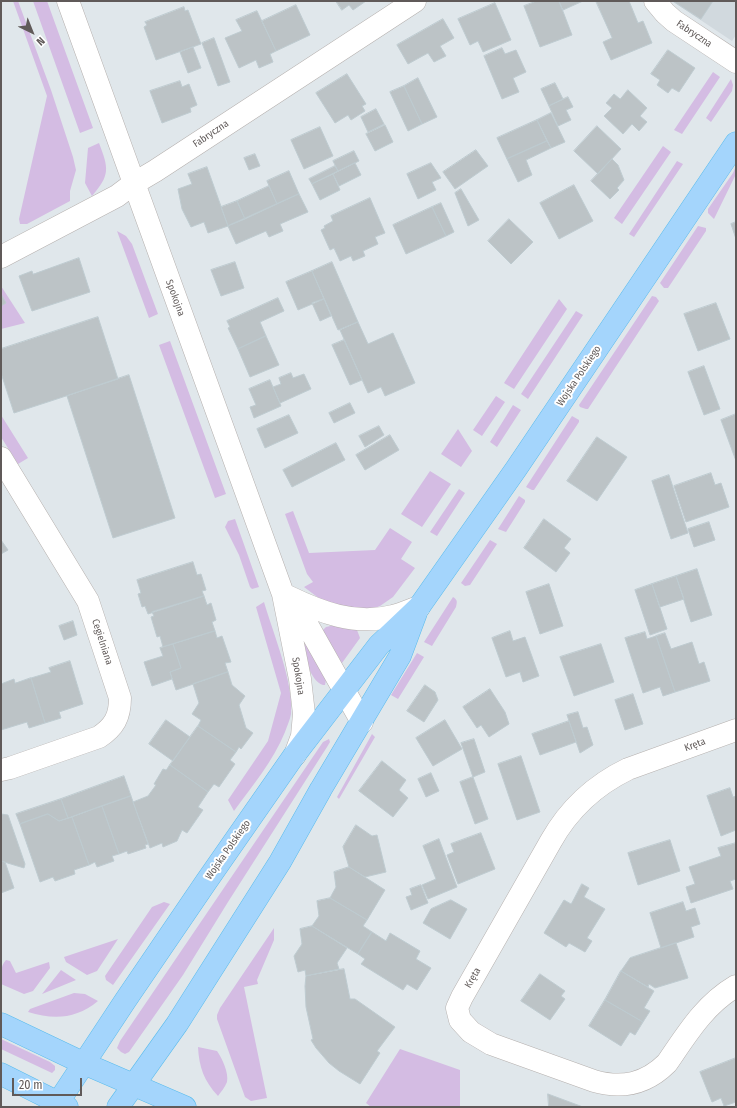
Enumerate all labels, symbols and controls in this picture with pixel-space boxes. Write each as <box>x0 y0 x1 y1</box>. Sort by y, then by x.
north arrow <box>12 12 52 52</box>
street label: Fabryczna <box>674 18 714 50</box>
text: N <box>34 34 47 48</box>
street label: Fabryczna <box>191 118 231 150</box>
street label: Spokojna <box>163 278 187 318</box>
street label: Wojska Polskiego <box>554 344 604 408</box>
street label: Cegielniana <box>89 618 115 666</box>
street label: Spokojna <box>289 656 307 696</box>
street label: Kręta <box>683 736 707 754</box>
street label: Wojska Polskiego <box>203 818 253 882</box>
street label: Kręta <box>462 966 484 990</box>
scale bar <box>14 1070 84 1096</box>
text: 20 m <box>19 1078 43 1092</box>

